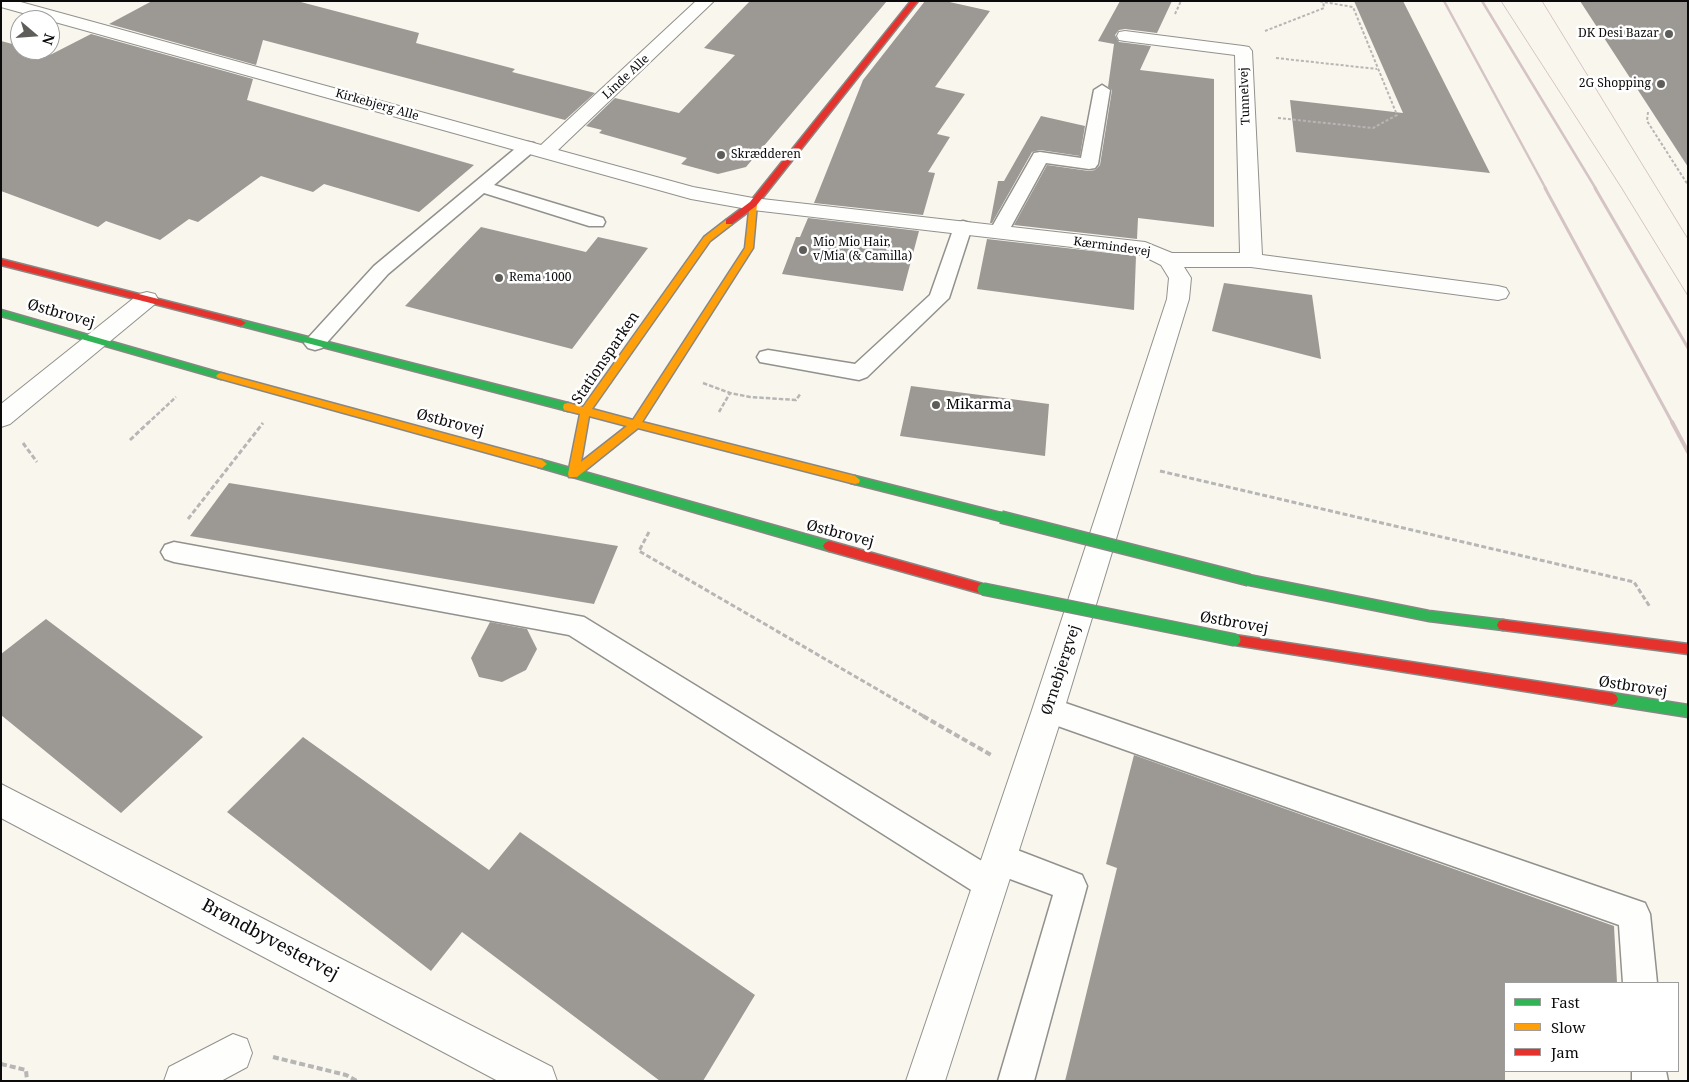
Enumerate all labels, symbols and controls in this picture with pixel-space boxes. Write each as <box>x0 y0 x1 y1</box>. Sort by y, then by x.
north arrow <box>10 10 60 60</box>
place label: DK Desi Bazar <box>1578 27 1659 41</box>
marker: DK Desi Bazar <box>1663 28 1675 40</box>
text: N <box>38 31 60 48</box>
street label: Linde Alle <box>600 52 652 102</box>
street label: Tunnelvej <box>1237 67 1253 125</box>
place label: 2G Shopping <box>1579 77 1651 91</box>
marker: 2G Shopping <box>1655 78 1667 90</box>
street label: Kirkebjerg Alle <box>334 86 420 124</box>
place label: Skrædderen <box>731 148 801 162</box>
marker: Skrædderen <box>715 149 727 161</box>
street label: Kærmindevej <box>1072 234 1152 260</box>
place label: Mio Mio Hair, v/Mia (& Camilla) <box>813 236 912 264</box>
marker: Mio Mio Hair, v/Mia (& Camilla) <box>797 244 809 256</box>
place label: Rema 1000 <box>509 271 571 285</box>
marker: Rema 1000 <box>493 272 505 284</box>
street label: Østbrovej <box>25 296 97 332</box>
street label: Stationsparken <box>568 308 644 408</box>
place label: Mikarma <box>946 396 1012 414</box>
marker: Mikarma <box>930 399 942 411</box>
street label: Østbrovej <box>414 405 486 441</box>
street label: Østbrovej <box>804 516 876 552</box>
street label: Østbrovej <box>1198 608 1270 638</box>
street label: Ørnebjergvej <box>1038 623 1084 717</box>
street label: Østbrovej <box>1597 673 1669 701</box>
street label: Brøndbyvestervej <box>198 895 342 985</box>
legend <box>1504 982 1679 1072</box>
text: Fast <box>1551 992 1580 1012</box>
text: Slow <box>1551 1017 1585 1037</box>
text: Jam <box>1551 1042 1579 1062</box>

